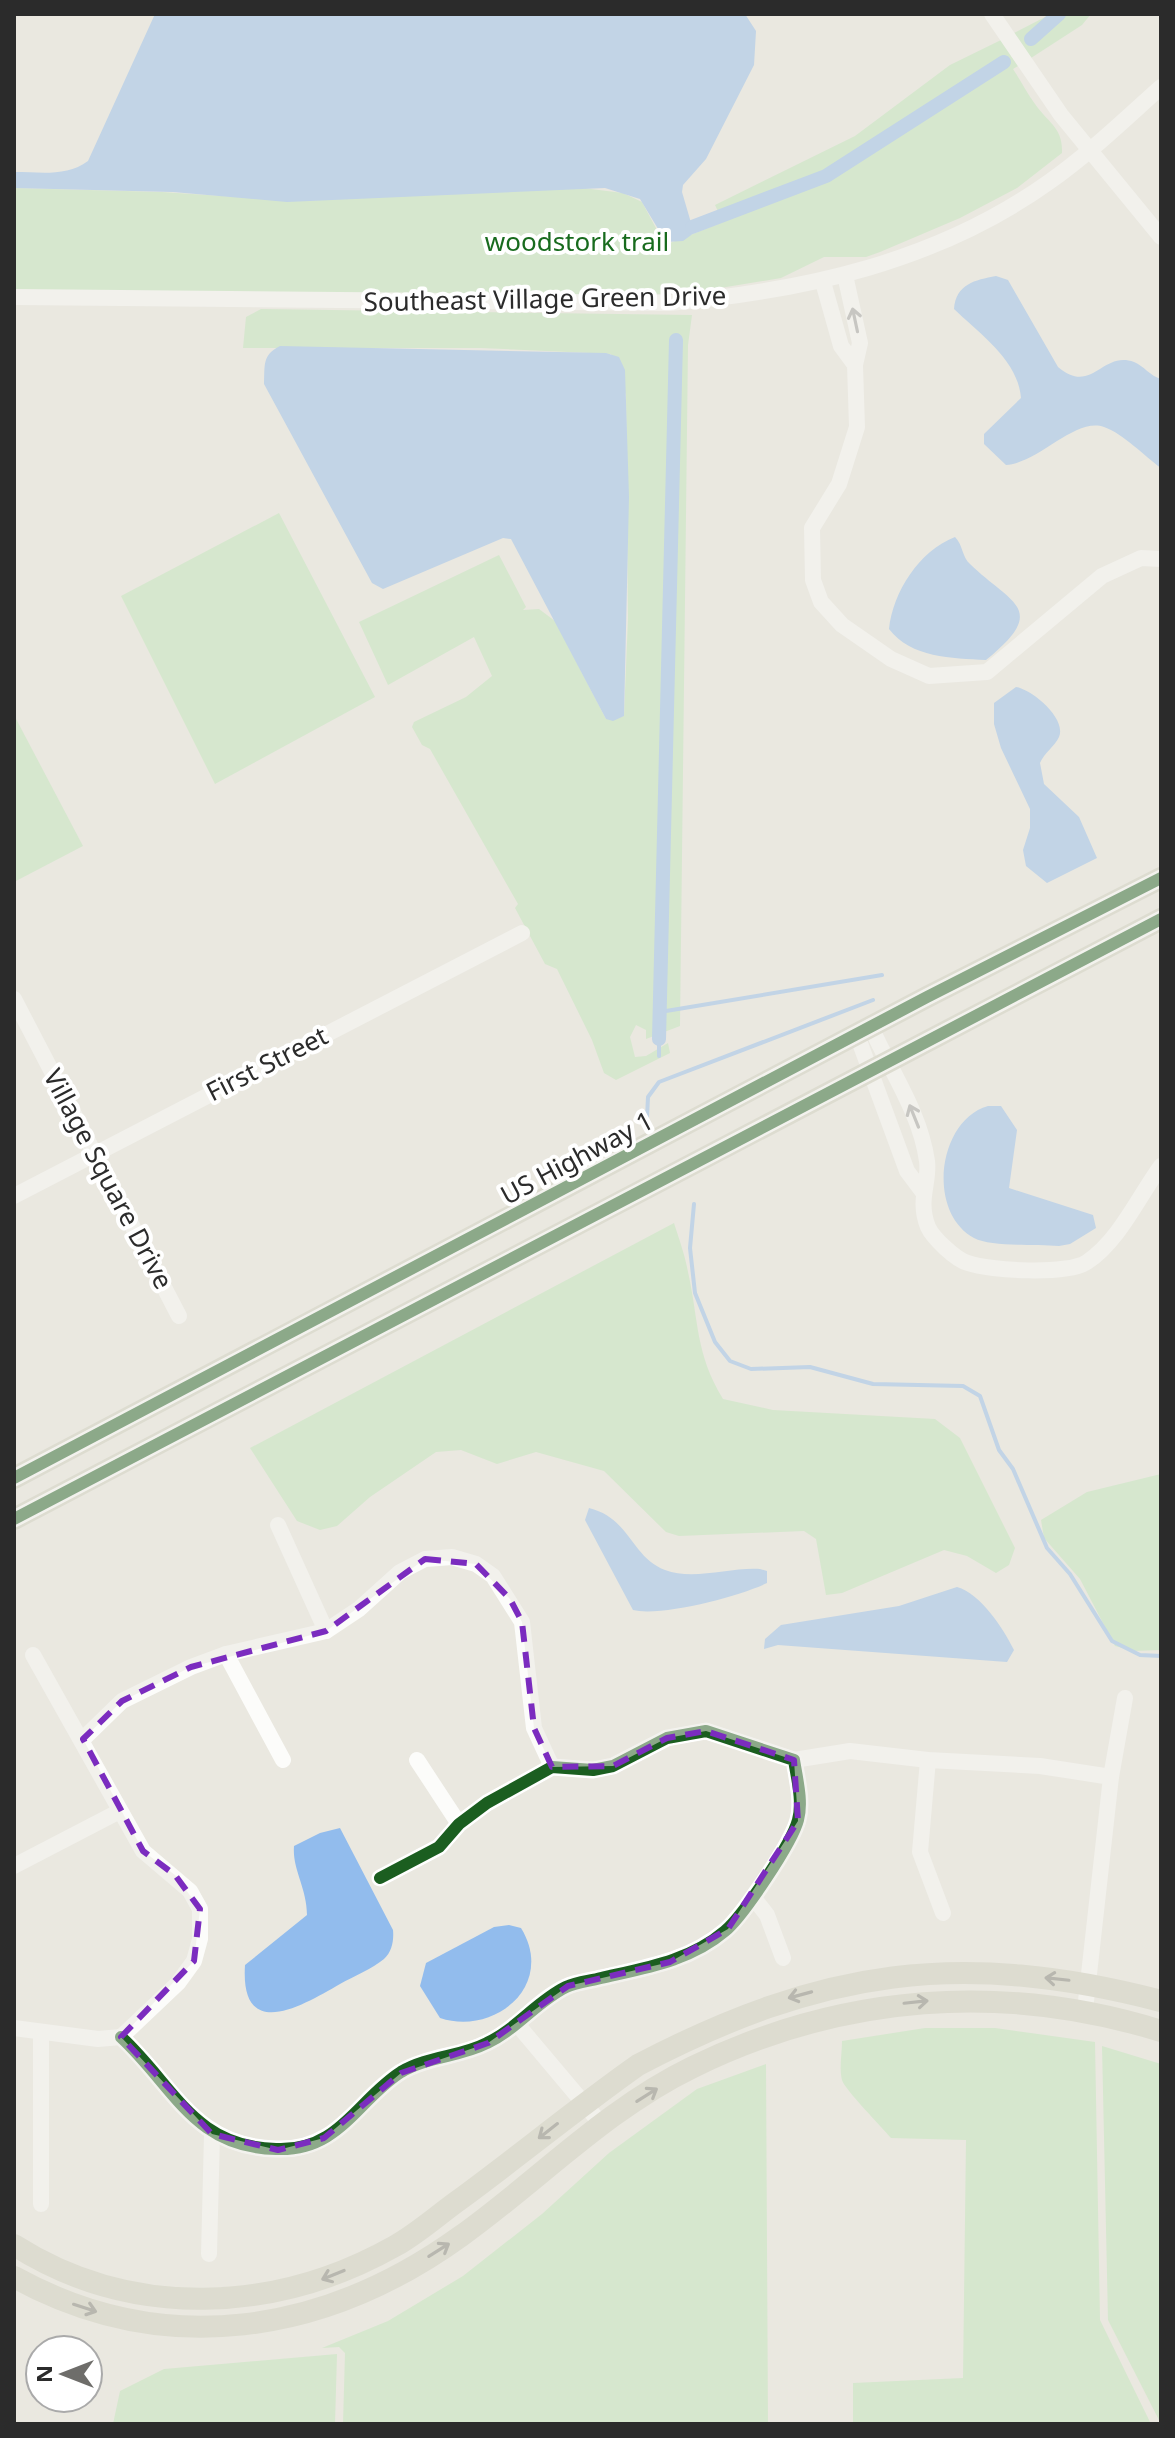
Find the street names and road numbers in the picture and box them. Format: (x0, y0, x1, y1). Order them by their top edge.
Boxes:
street label: Southeast Village Green Drive (363, 277, 727, 319)
street label: First Street (200, 1017, 334, 1109)
street label: Village Square Drive (36, 1062, 182, 1295)
street label: US Highway 1 (494, 1102, 659, 1212)

